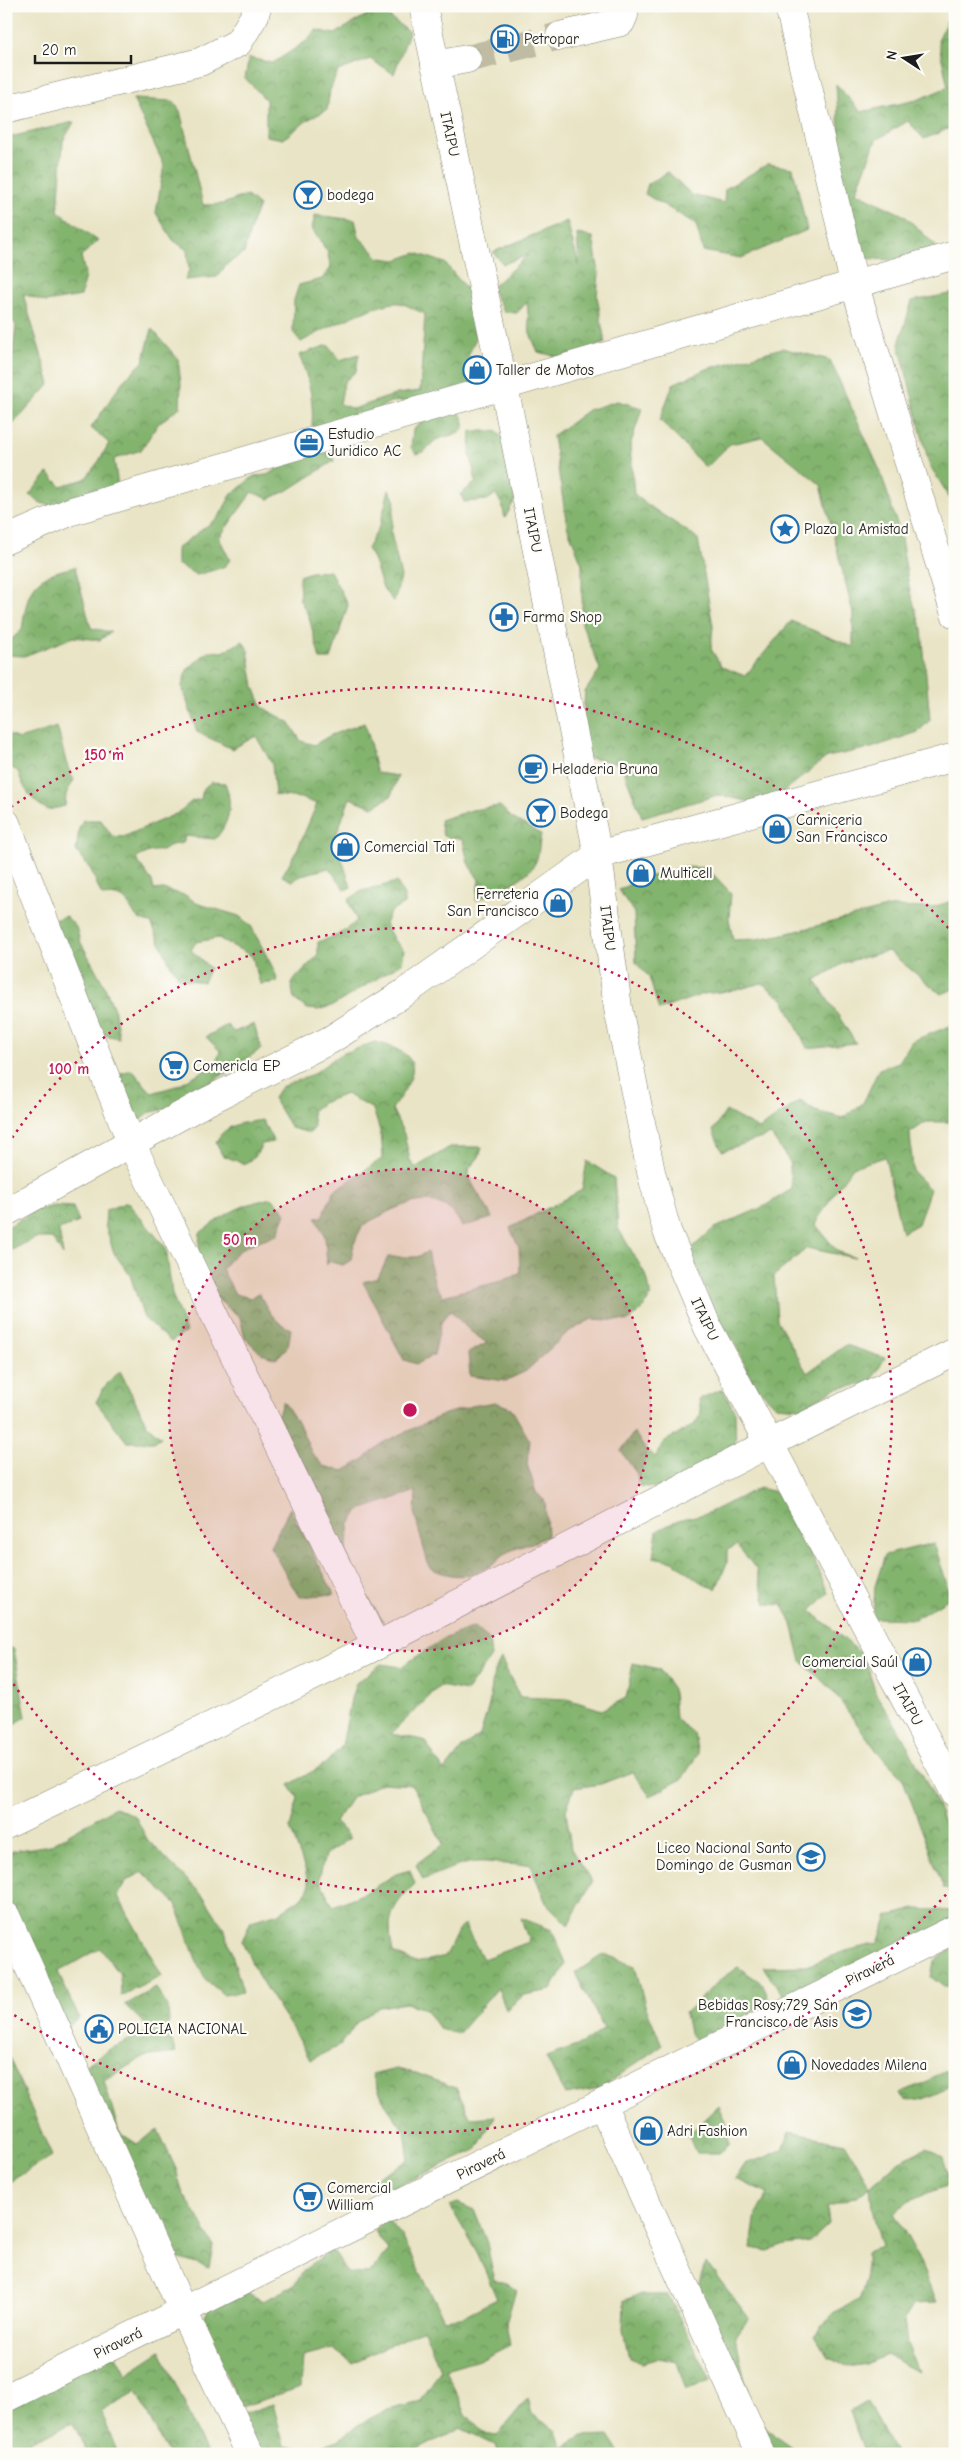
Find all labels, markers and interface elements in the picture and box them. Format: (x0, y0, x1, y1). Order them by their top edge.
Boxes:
fuel station icon: Petropar (490, 24, 520, 54)
place label: Petropar (524, 30, 579, 48)
scale bar (35, 32, 131, 64)
north arrow (878, 32, 928, 82)
text: 20 m (42, 41, 76, 59)
text: N (883, 49, 901, 62)
street label: ITAIPU (436, 110, 464, 158)
bar icon: bodega (293, 180, 323, 210)
place label: bodega (327, 186, 374, 204)
shop icon: Taller de Motos (462, 355, 492, 385)
place label: Taller de Motos (496, 361, 594, 379)
place label: Estudio Juridico AC (328, 425, 401, 460)
office icon: Estudio Juridico AC (294, 428, 324, 458)
street label: ITAIPU (520, 506, 546, 554)
place icon: Plaza la Amistad (770, 514, 800, 544)
place label: Plaza la Amistad (804, 520, 909, 538)
pharmacy icon: Farma Shop (489, 602, 519, 632)
place label: Farma Shop (523, 608, 602, 626)
text: 150 m (84, 746, 124, 764)
cafe icon: Heladeria Bruna (518, 754, 548, 784)
place label: Heladeria Bruna (552, 760, 658, 778)
bar icon: Bodega (526, 798, 556, 828)
place label: Bodega (560, 804, 608, 822)
place label: Carniceria San Francisco (796, 811, 888, 846)
shop icon: Carniceria San Francisco (762, 814, 792, 844)
shop icon: Comercial Tati (330, 832, 360, 862)
place label: Comercial Tati (364, 838, 455, 856)
shop icon: Multicell (626, 858, 656, 888)
place label: Multicell (660, 864, 713, 882)
place label: Ferreteria San Francisco (447, 885, 539, 920)
shop icon: Ferreteria San Francisco (543, 888, 573, 918)
street label: ITAIPU (596, 904, 620, 952)
supermarket icon: Comericla EP (159, 1051, 189, 1081)
place label: Comericla EP (193, 1057, 281, 1075)
text: 100 m (49, 1060, 89, 1078)
text: 50 m (223, 1231, 257, 1249)
street label: ITAIPU (687, 1294, 723, 1344)
centre of rings (401, 1401, 419, 1419)
shop icon: Comercial Saúl (902, 1647, 932, 1677)
place label: Comercial Saúl (802, 1653, 898, 1671)
street label: ITAIPU (889, 1680, 927, 1728)
place label: Liceo Nacional Santo Domingo de Gusman (656, 1839, 792, 1874)
school or university icon: Liceo Nacional Santo Domingo de Gusman (796, 1842, 826, 1872)
street label: Piraverá (843, 1951, 897, 1989)
place label: Bebidas Rosy;729 San Francisco de Asis (698, 1996, 838, 2031)
school or university icon: Bebidas Rosy;729 San Francisco de Asis (842, 1999, 872, 2029)
public building icon: POLICIA NACIONAL (84, 2014, 114, 2044)
place label: POLICIA NACIONAL (118, 2020, 247, 2038)
shop icon: Novedades Milena (777, 2050, 807, 2080)
place label: Novedades Milena (811, 2056, 927, 2074)
shop icon: Adri Fashion (633, 2116, 663, 2146)
place label: Adri Fashion (667, 2122, 748, 2140)
street label: Piraverá (454, 2145, 508, 2183)
place label: Comercial William (327, 2179, 391, 2214)
supermarket icon: Comercial William (293, 2182, 323, 2212)
street label: Piraverá (91, 2324, 145, 2362)

